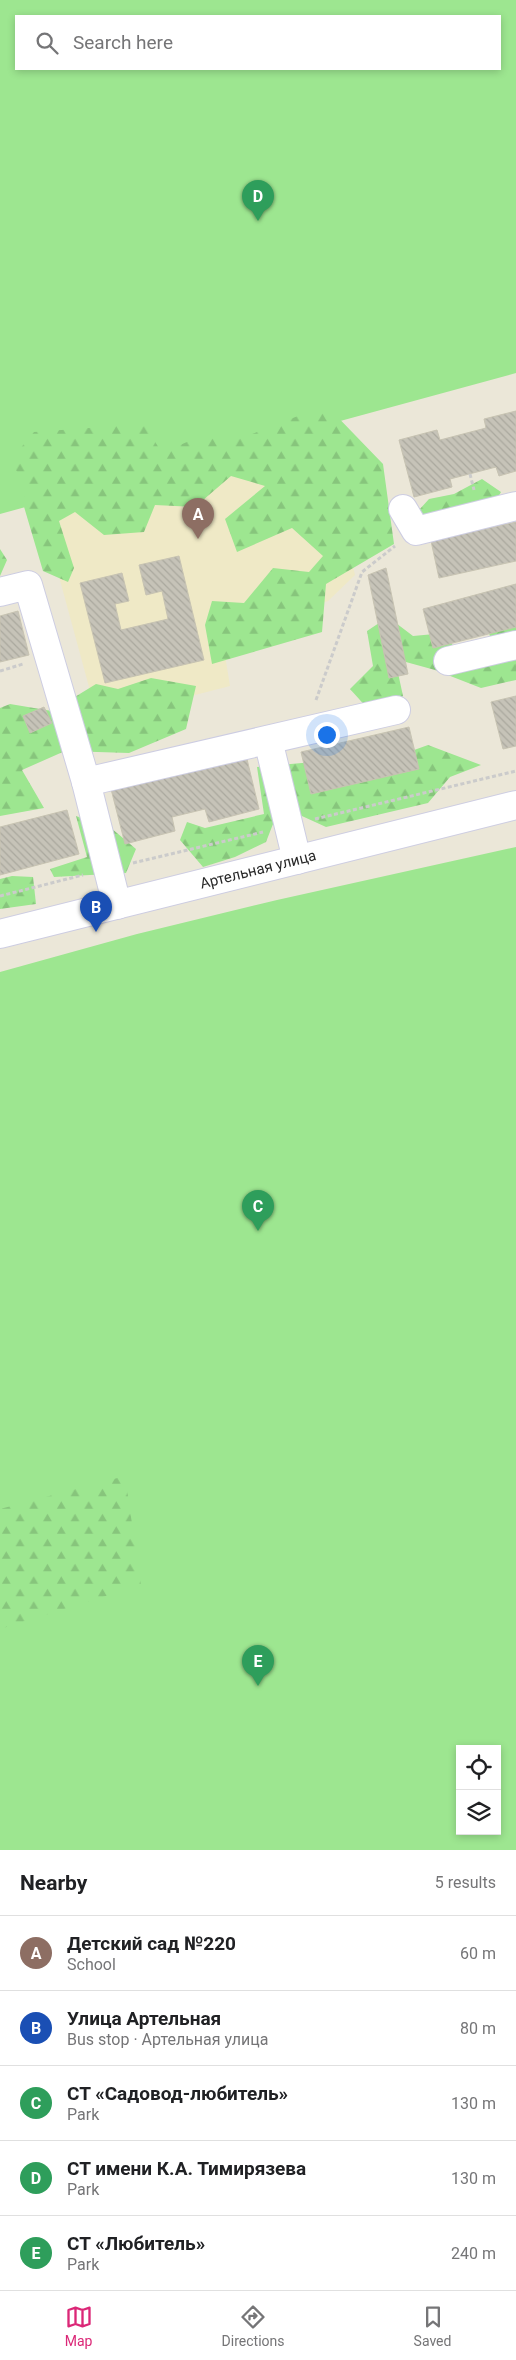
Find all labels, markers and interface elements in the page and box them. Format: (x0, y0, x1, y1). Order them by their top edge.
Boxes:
search box (15, 15, 501, 70)
icon: search (33, 29, 61, 57)
text: Search here (73, 31, 173, 54)
pin: D (242, 180, 274, 221)
pin: A (182, 498, 214, 539)
your location (314, 722, 340, 748)
street label: Артельная улица (198, 846, 318, 893)
pin: B (80, 891, 112, 932)
pin: C (242, 1190, 274, 1231)
pin: E (242, 1645, 274, 1686)
map controls (456, 1745, 501, 1835)
button: locate (456, 1745, 501, 1790)
button: layers (456, 1790, 501, 1835)
text: Nearby (20, 1871, 87, 1895)
text: 5 results (435, 1873, 496, 1892)
text: Детский сад №220 (67, 1932, 236, 1955)
text: A (31, 1944, 41, 1963)
text: 60 m (460, 1944, 496, 1963)
text: School (67, 1955, 116, 1974)
text: Улица Артельная (67, 2007, 221, 2030)
text: B (31, 2019, 41, 2038)
text: 80 m (460, 2019, 496, 2038)
text: Bus stop · Артельная улица (67, 2030, 268, 2049)
text: СТ «Садовод-любитель» (67, 2082, 288, 2105)
text: C (31, 2094, 41, 2113)
text: 130 m (451, 2094, 496, 2113)
text: Park (67, 2105, 99, 2124)
text: СТ имени К.А. Тимирязева (67, 2157, 306, 2180)
text: D (31, 2169, 41, 2188)
text: 130 m (451, 2169, 496, 2188)
text: Park (67, 2180, 99, 2199)
text: СТ «Любитель» (67, 2232, 205, 2255)
text: E (32, 2244, 41, 2263)
text: 240 m (451, 2244, 496, 2263)
text: Park (67, 2255, 99, 2274)
tab: Map (65, 2303, 93, 2349)
tab: Directions (222, 2303, 285, 2349)
tab: Saved (414, 2303, 451, 2349)

